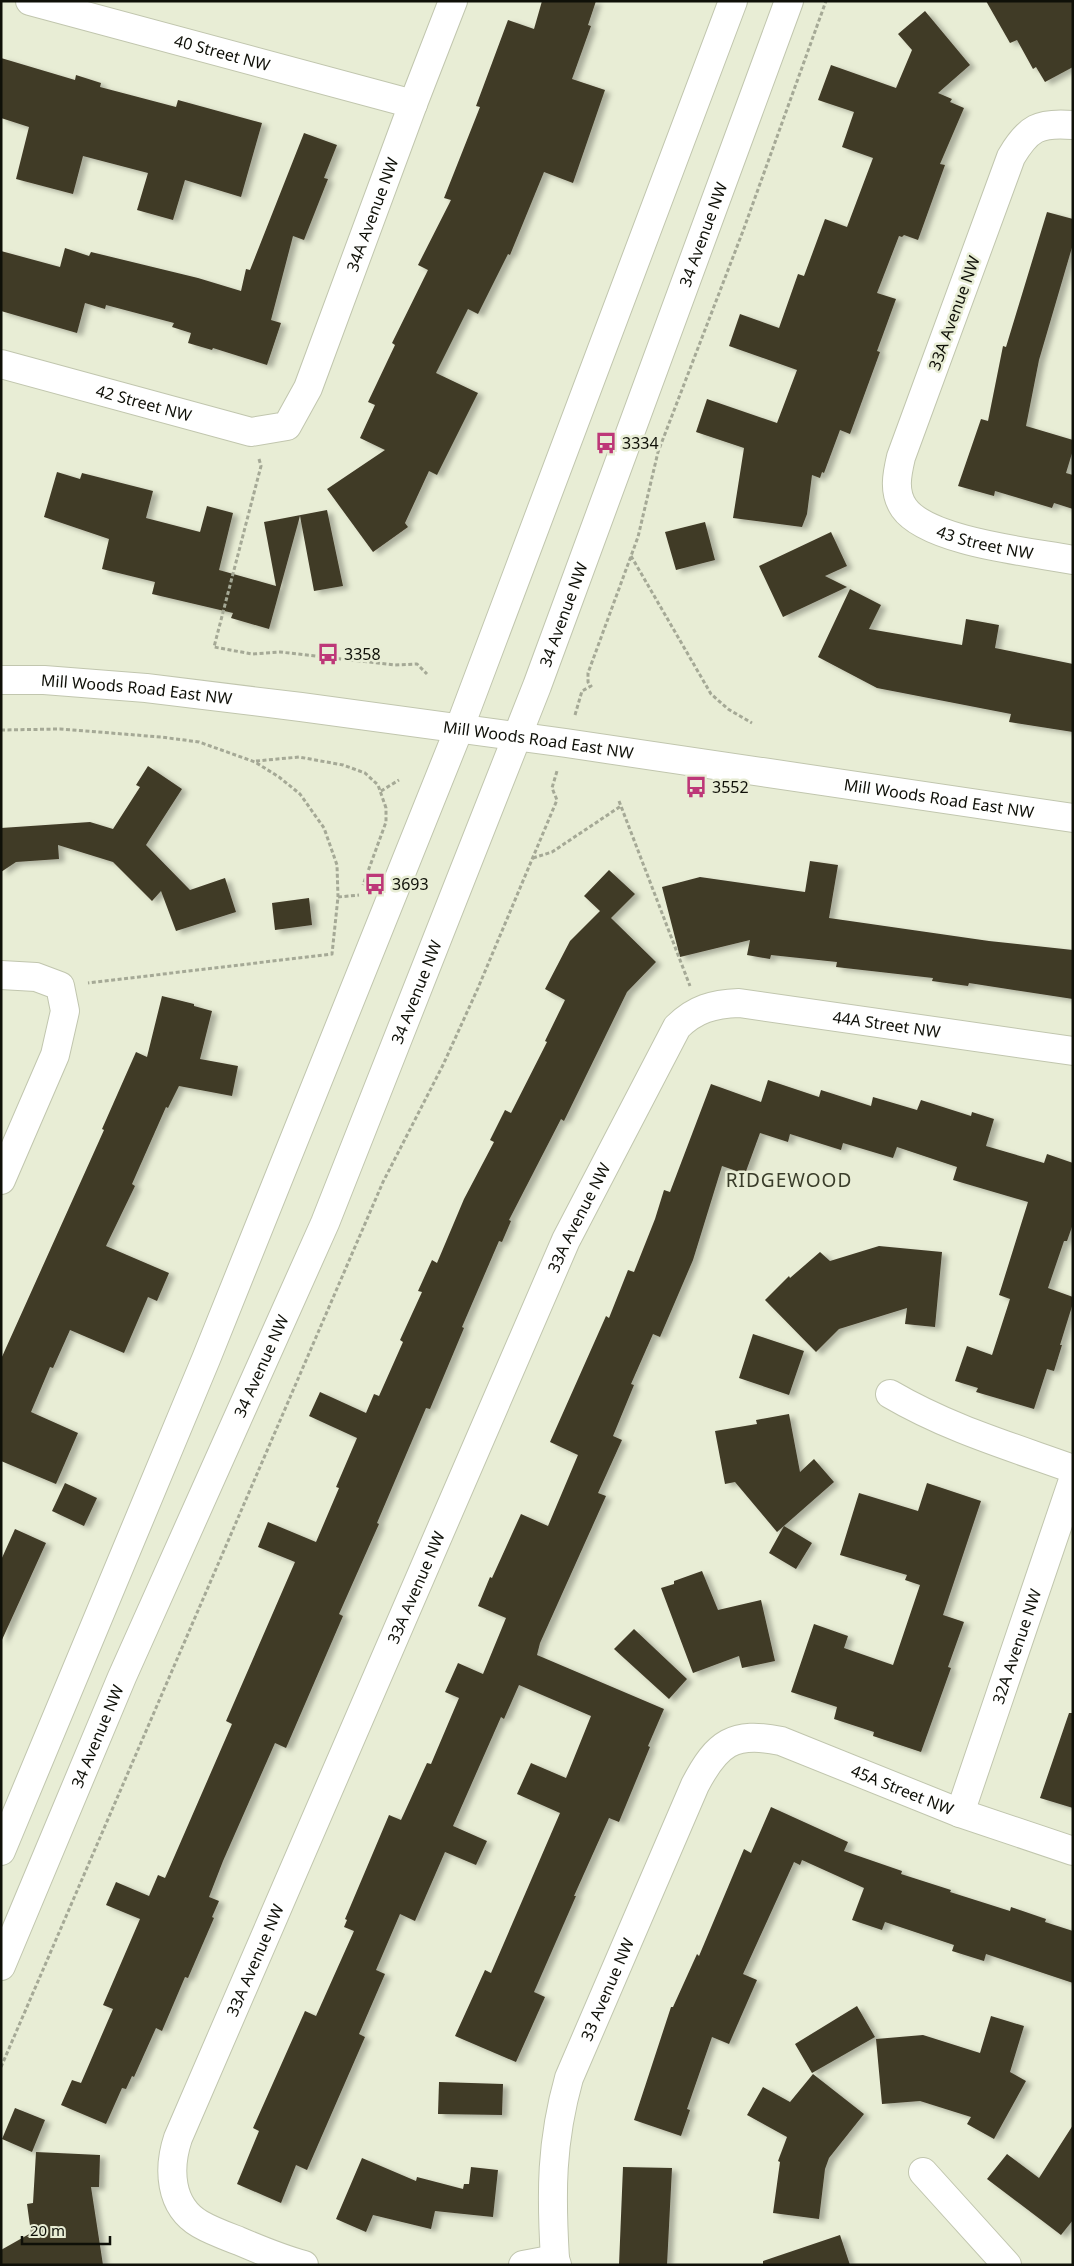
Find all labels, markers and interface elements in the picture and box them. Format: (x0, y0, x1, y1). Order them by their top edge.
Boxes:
street label: 40 Street NW (172, 29, 273, 76)
street label: 34A Avenue NW (341, 154, 403, 275)
street label: 34 Avenue NW (674, 179, 732, 290)
street label: 33A Avenue NW (923, 253, 985, 373)
street label: 42 Street NW (93, 379, 194, 426)
bus stop icon: 3334 (593, 430, 619, 456)
place label: 3334 (622, 432, 659, 454)
street label: 43 Street NW (933, 520, 1035, 564)
street label: 34 Avenue NW (534, 559, 593, 670)
bus stop icon: 3358 (315, 641, 341, 667)
place label: 3358 (344, 643, 381, 665)
street label: Mill Woods Road East NW (40, 669, 233, 709)
street label: Mill Woods Road East NW (442, 715, 635, 764)
street label: Mill Woods Road East NW (842, 773, 1036, 823)
bus stop icon: 3552 (683, 774, 709, 800)
place label: 3552 (712, 776, 749, 798)
bus stop icon: 3693 (362, 871, 388, 897)
place label: 3693 (392, 873, 429, 895)
street label: 34 Avenue NW (386, 937, 447, 1047)
street label: 44A Street NW (831, 1006, 942, 1043)
street label: 33A Avenue NW (542, 1159, 615, 1276)
district label: RIDGEWOOD (726, 1167, 852, 1193)
street label: 34 Avenue NW (229, 1311, 294, 1421)
street label: 33A Avenue NW (382, 1528, 450, 1647)
street label: 32A Avenue NW (987, 1586, 1046, 1707)
street label: 34 Avenue NW (66, 1681, 129, 1791)
street label: 45A Street NW (848, 1759, 957, 1820)
street label: 33A Avenue NW (221, 1900, 289, 2020)
street label: 33 Avenue NW (575, 1934, 639, 2044)
scale bar (22, 2214, 110, 2246)
text: 20 m (30, 2220, 65, 2240)

